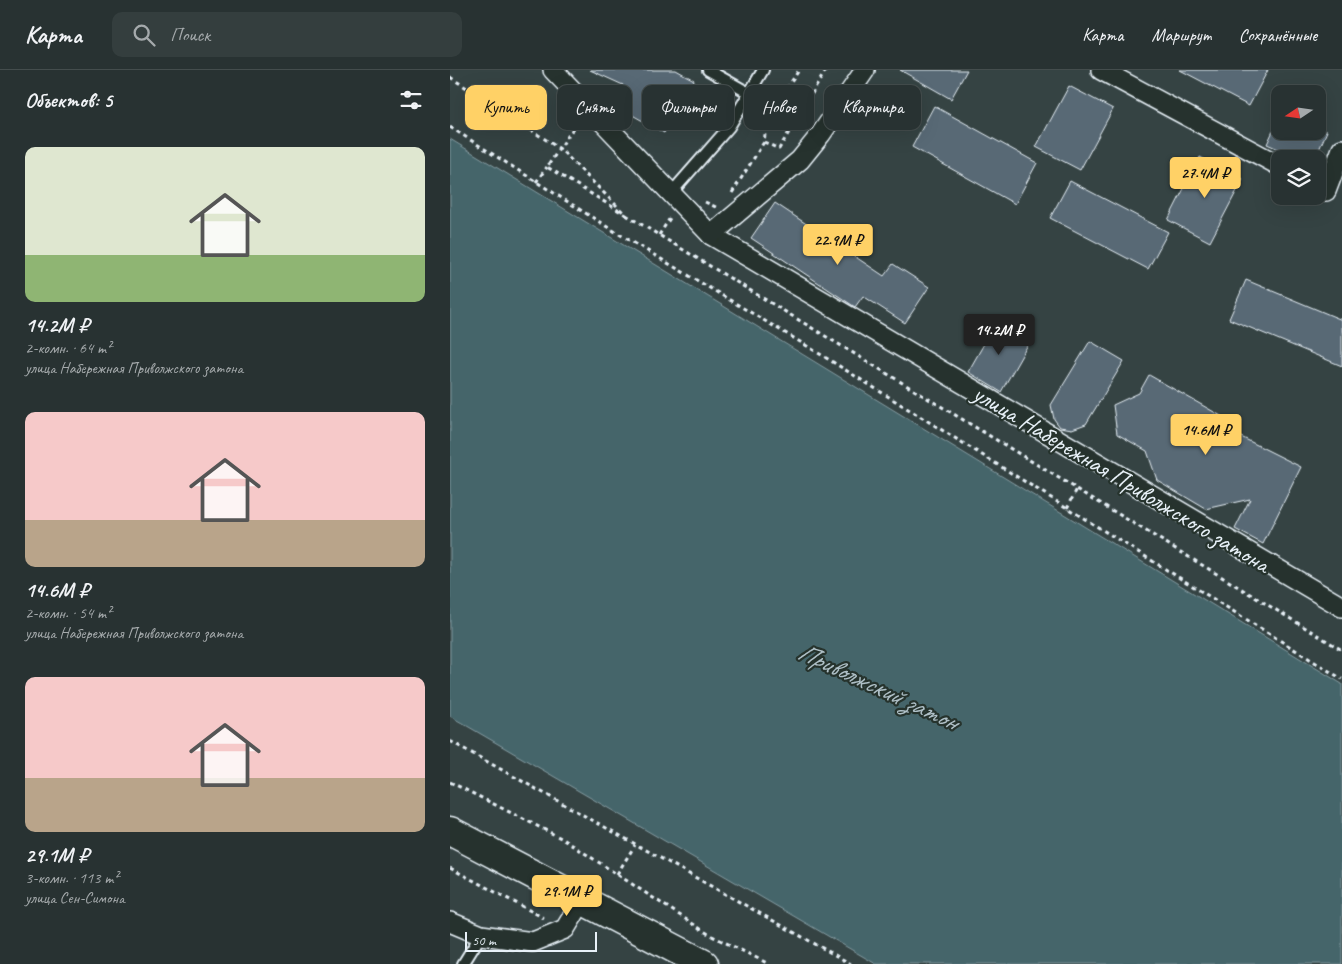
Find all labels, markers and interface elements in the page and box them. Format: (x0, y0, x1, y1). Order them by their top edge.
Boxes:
search box (112, 12, 462, 57)
text: Карта (25, 20, 82, 50)
icon: search (130, 21, 158, 49)
text: Поиск (170, 23, 210, 47)
text: Карта (1082, 24, 1123, 46)
text: Маршрут (1151, 24, 1211, 46)
text: Сохранённые (1239, 24, 1317, 46)
chip: Купить (465, 85, 547, 130)
chip: Снять (557, 85, 632, 130)
chip: Фильтры (642, 85, 734, 130)
chip: Новое (744, 85, 814, 130)
chip: Квартира (824, 85, 921, 130)
north arrow (1271, 85, 1326, 140)
map controls (1271, 85, 1326, 205)
icon: filters (397, 86, 425, 114)
text: Объектов: 5 (25, 87, 113, 113)
button: layers (1271, 150, 1326, 205)
pin: 27.4M ₽ (1159, 156, 1251, 199)
text: 27.4M ₽ (1181, 163, 1229, 183)
icon: home (180, 180, 270, 270)
pin: 22.9M ₽ (792, 224, 884, 266)
text: 22.9M ₽ (814, 230, 862, 250)
text: 14.2M ₽ (25, 312, 89, 338)
pin: 14.2M ₽ (953, 314, 1045, 356)
text: 14.2M ₽ (975, 320, 1023, 340)
text: 2-комн. · 64 m² (25, 338, 111, 358)
text: улица Набережная Приволжского затона (25, 358, 243, 378)
street label: улица Набережная Приволжского затона (965, 376, 1278, 582)
pin: 14.6M ₽ (1160, 414, 1252, 456)
text: 14.6M ₽ (1182, 420, 1230, 440)
icon: home (180, 445, 270, 535)
text: 14.6M ₽ (25, 577, 89, 603)
text: 2-комн. · 54 m² (25, 603, 111, 623)
text: улица Набережная Приволжского затона (25, 623, 243, 643)
water label: Приволжский затон (793, 635, 967, 740)
icon: home (180, 710, 270, 800)
text: 29.1M ₽ (25, 842, 89, 868)
text: 3-комн. · 113 m² (25, 868, 118, 888)
pin: 29.1M ₽ (521, 874, 613, 917)
text: 29.1M ₽ (543, 881, 591, 901)
text: улица Сен-Симона (25, 888, 125, 908)
scale bar (465, 929, 598, 952)
text: 50 m (472, 932, 496, 949)

